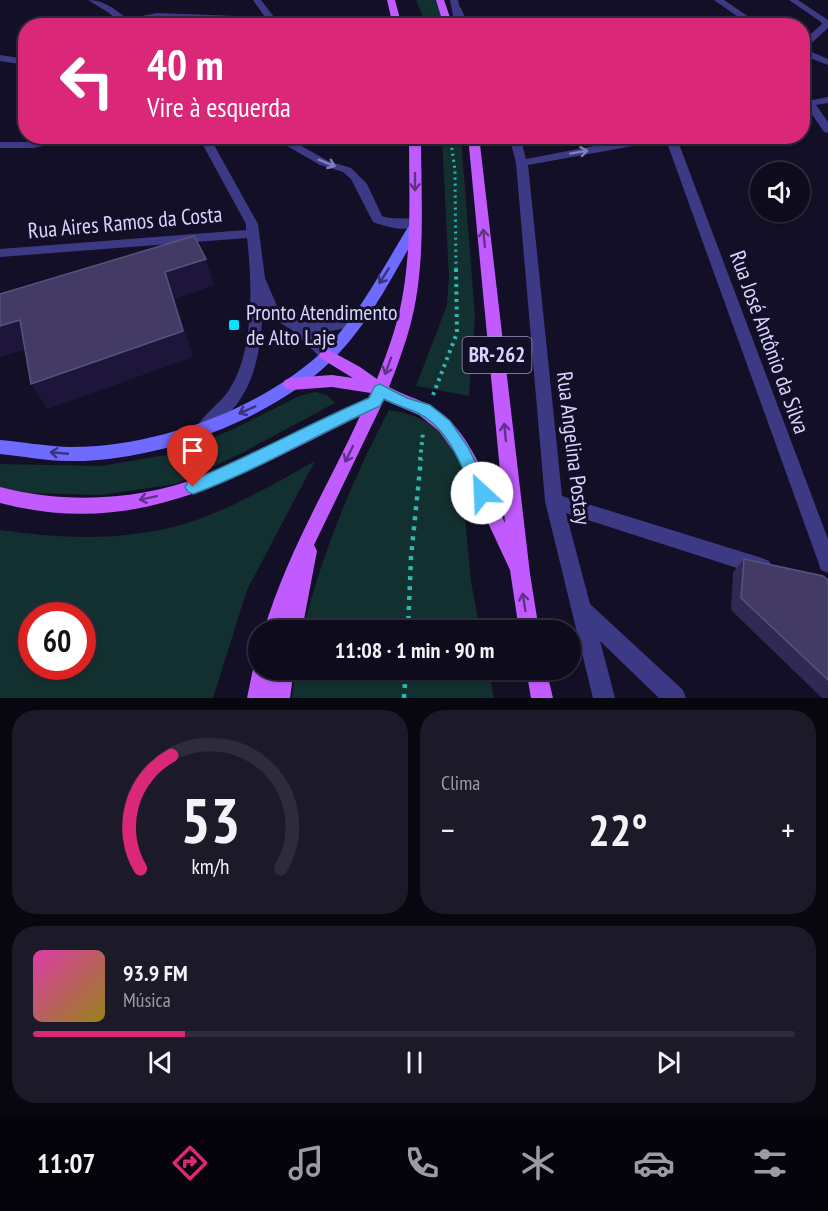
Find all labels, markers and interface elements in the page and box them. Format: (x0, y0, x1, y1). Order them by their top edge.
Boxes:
text: 40 m (147, 37, 224, 92)
icon: left (48, 42, 126, 120)
text: Vire à esquerda (147, 90, 291, 124)
one-way arrow (569, 146, 589, 157)
one-way arrow (317, 158, 335, 169)
map controls (750, 162, 810, 222)
button: sound (750, 162, 810, 222)
one-way arrow (409, 171, 421, 191)
street label: Rua Aires Ramos da Costa (27, 200, 223, 244)
one-way arrow (478, 229, 489, 249)
street label: Rua José Antônio da Silva (724, 247, 816, 437)
one-way arrow (377, 267, 389, 284)
place label: Pronto Atendimento de Alto Laje (246, 298, 397, 351)
marker: Pronto Atendimento de Alto Laje (227, 318, 241, 332)
road number: BR-262 (462, 337, 532, 373)
one-way arrow (382, 356, 393, 375)
street label: Rua Angelina Postay (551, 370, 597, 527)
one-way arrow (239, 404, 257, 416)
one-way arrow (499, 423, 510, 443)
pin (167, 425, 218, 487)
icon: arrive (176, 434, 209, 467)
one-way arrow (343, 445, 355, 462)
one-way arrow (50, 447, 70, 458)
position arrow (450, 461, 514, 525)
one-way arrow (139, 492, 158, 504)
one-way arrow (519, 593, 530, 612)
speed limit sign: 60 (18, 602, 96, 680)
text: 11:08 · 1 min · 90 m (335, 636, 494, 664)
text: Clima (441, 770, 480, 796)
text: 53 (180, 779, 240, 860)
text: 22° (588, 800, 648, 858)
text: − (441, 808, 455, 851)
text: + (781, 808, 795, 851)
text: km/h (191, 852, 229, 880)
text: 93.9 FM (123, 959, 188, 987)
text: Música (123, 987, 171, 1013)
icon: previous (144, 1046, 177, 1079)
icon: pause (398, 1046, 431, 1079)
icon: next (652, 1046, 685, 1079)
icon: directions (169, 1142, 211, 1184)
icon: music (285, 1142, 327, 1184)
icon: phone (401, 1142, 443, 1184)
icon: climate (517, 1142, 559, 1184)
icon: car (633, 1142, 675, 1184)
icon: filters (749, 1142, 791, 1184)
text: 11:07 (37, 1146, 95, 1180)

